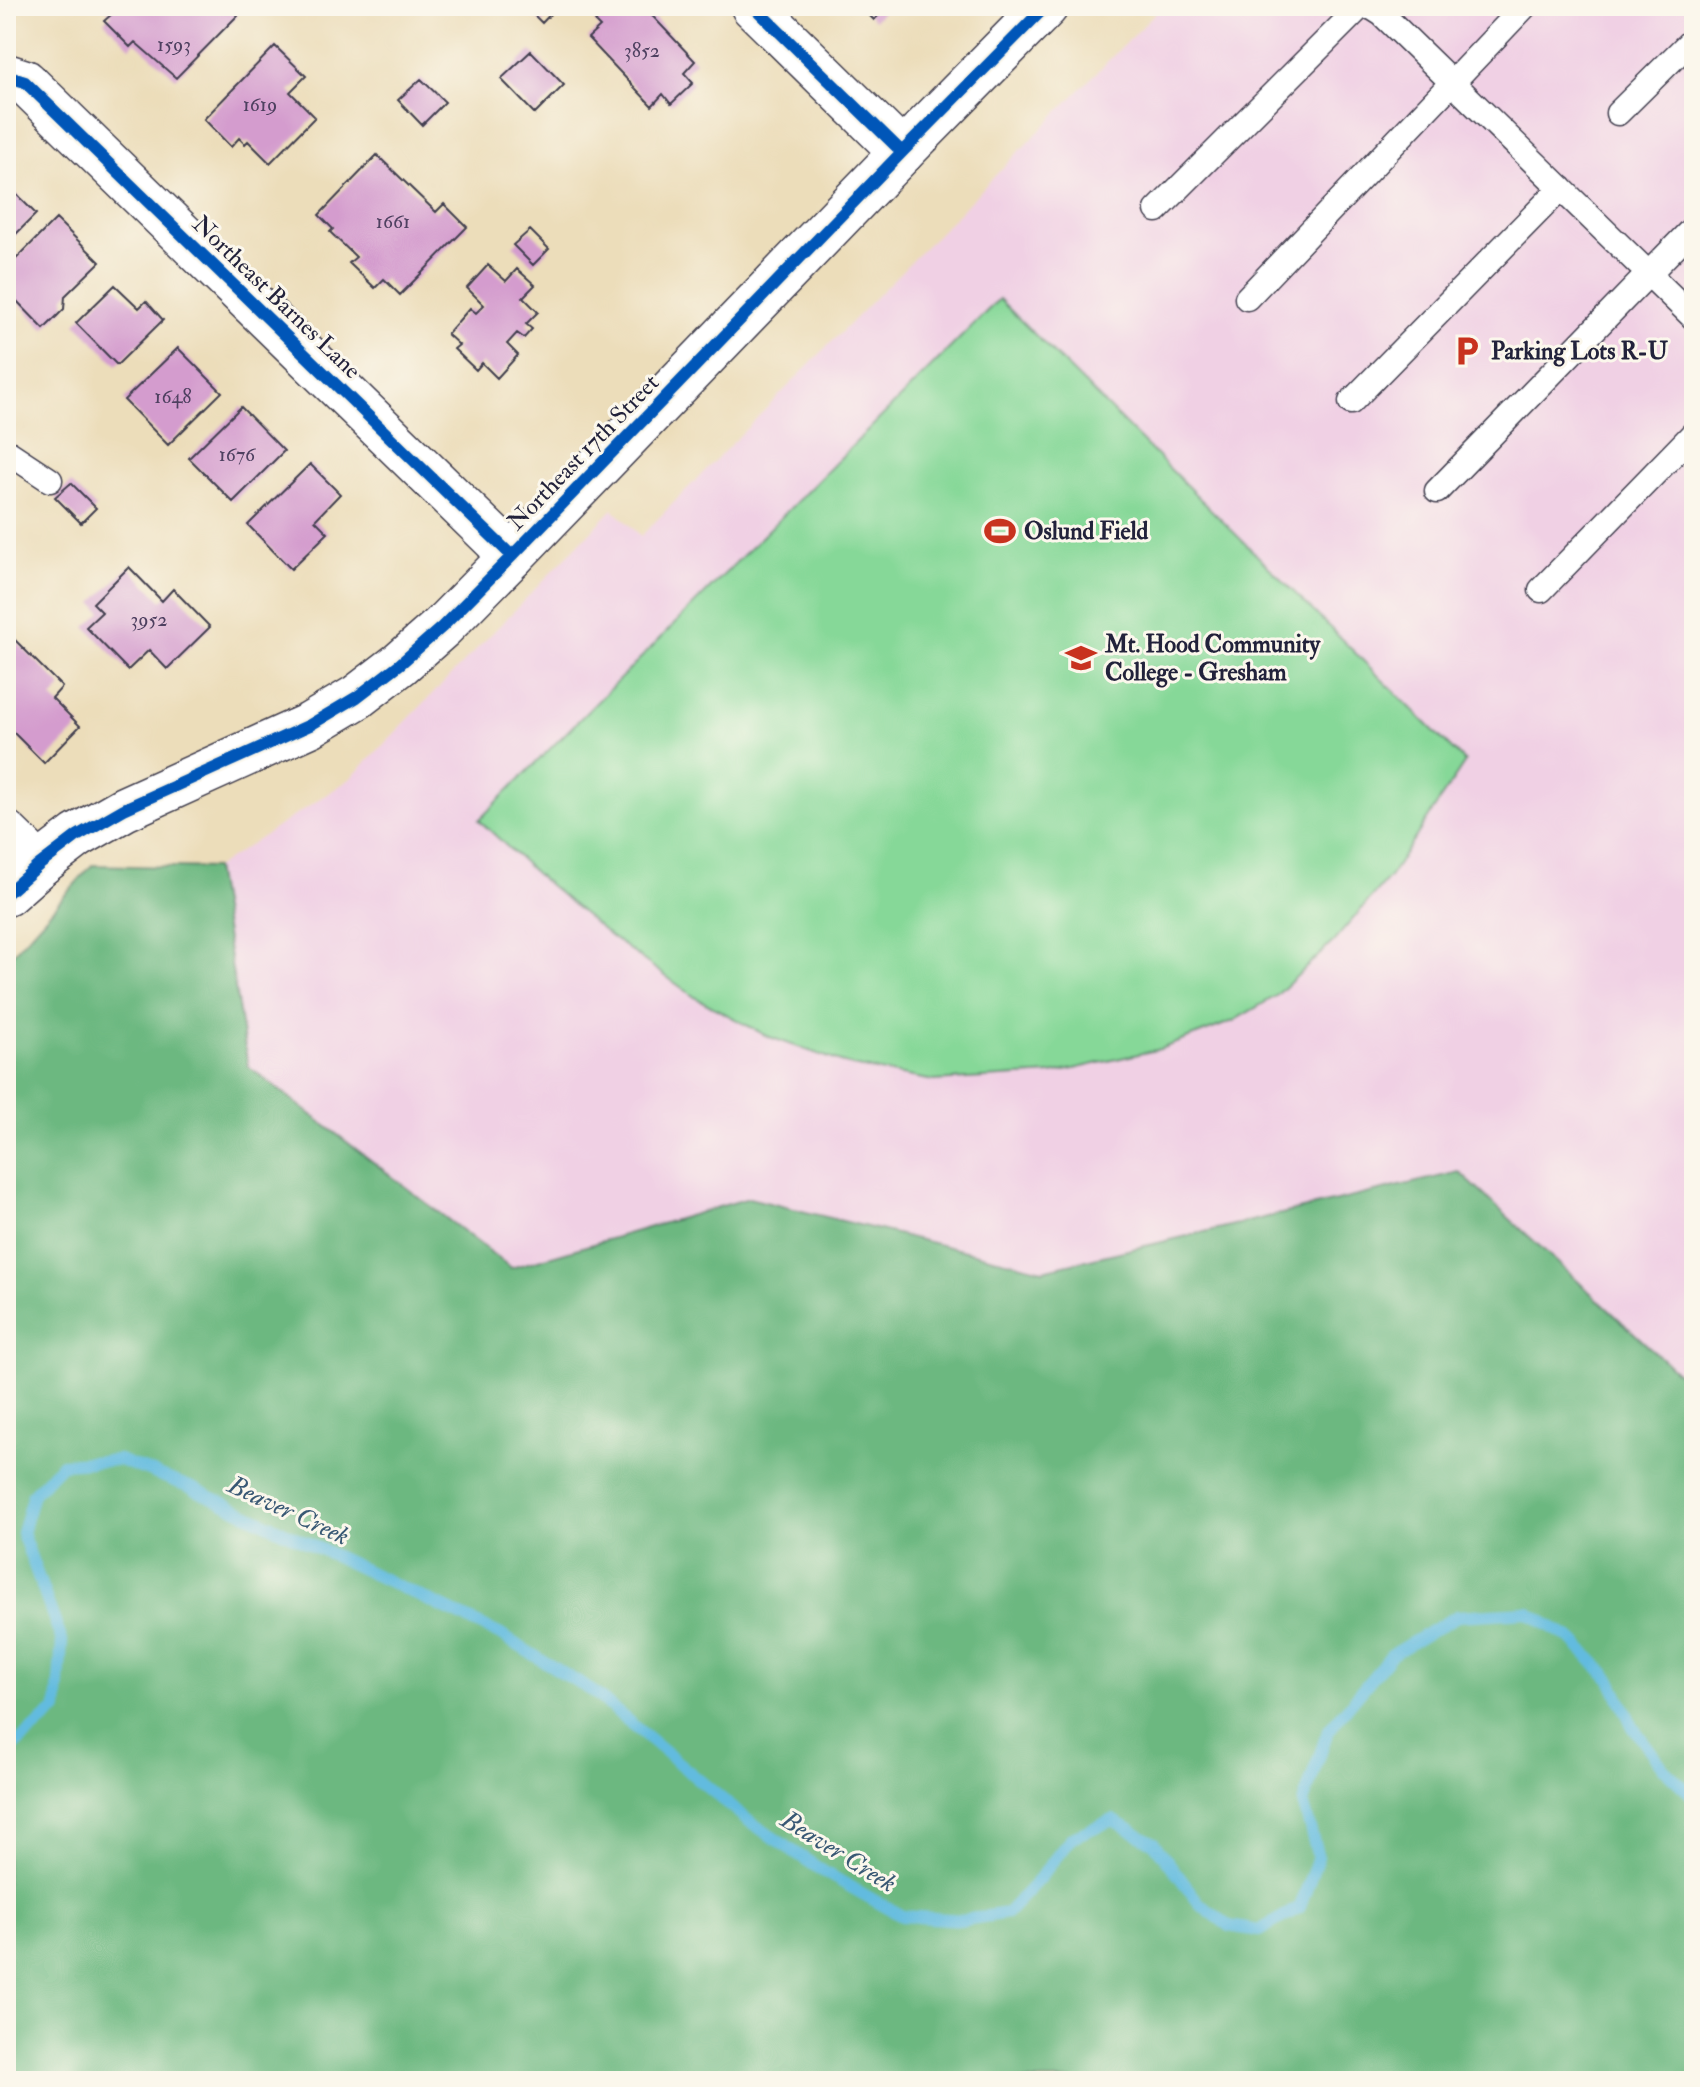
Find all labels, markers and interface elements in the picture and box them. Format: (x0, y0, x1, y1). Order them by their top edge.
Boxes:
house number: 1593 (157, 32, 191, 57)
house number: 3852 (624, 38, 660, 63)
house number: 1619 (243, 92, 277, 117)
street label: Northeast Barnes Lane (186, 209, 367, 386)
house number: 1661 (376, 209, 410, 234)
parking icon: Parking Lots R-U (1450, 334, 1484, 368)
place label: Parking Lots R-U (1491, 336, 1669, 367)
street label: Northeast 17th Street (501, 367, 666, 537)
house number: 1648 (154, 384, 192, 409)
house number: 1676 (219, 442, 256, 467)
sports icon: Oslund Field (983, 514, 1017, 548)
place label: Oslund Field (1024, 516, 1149, 547)
house number: 3952 (131, 607, 167, 632)
place label: Mt. Hood Community College - Gresham (1104, 629, 1322, 688)
school or university icon: Mt. Hood Community College - Gresham (1064, 641, 1098, 675)
water label: Beaver Creek (221, 1468, 354, 1553)
water label: Beaver Creek (773, 1803, 902, 1900)

